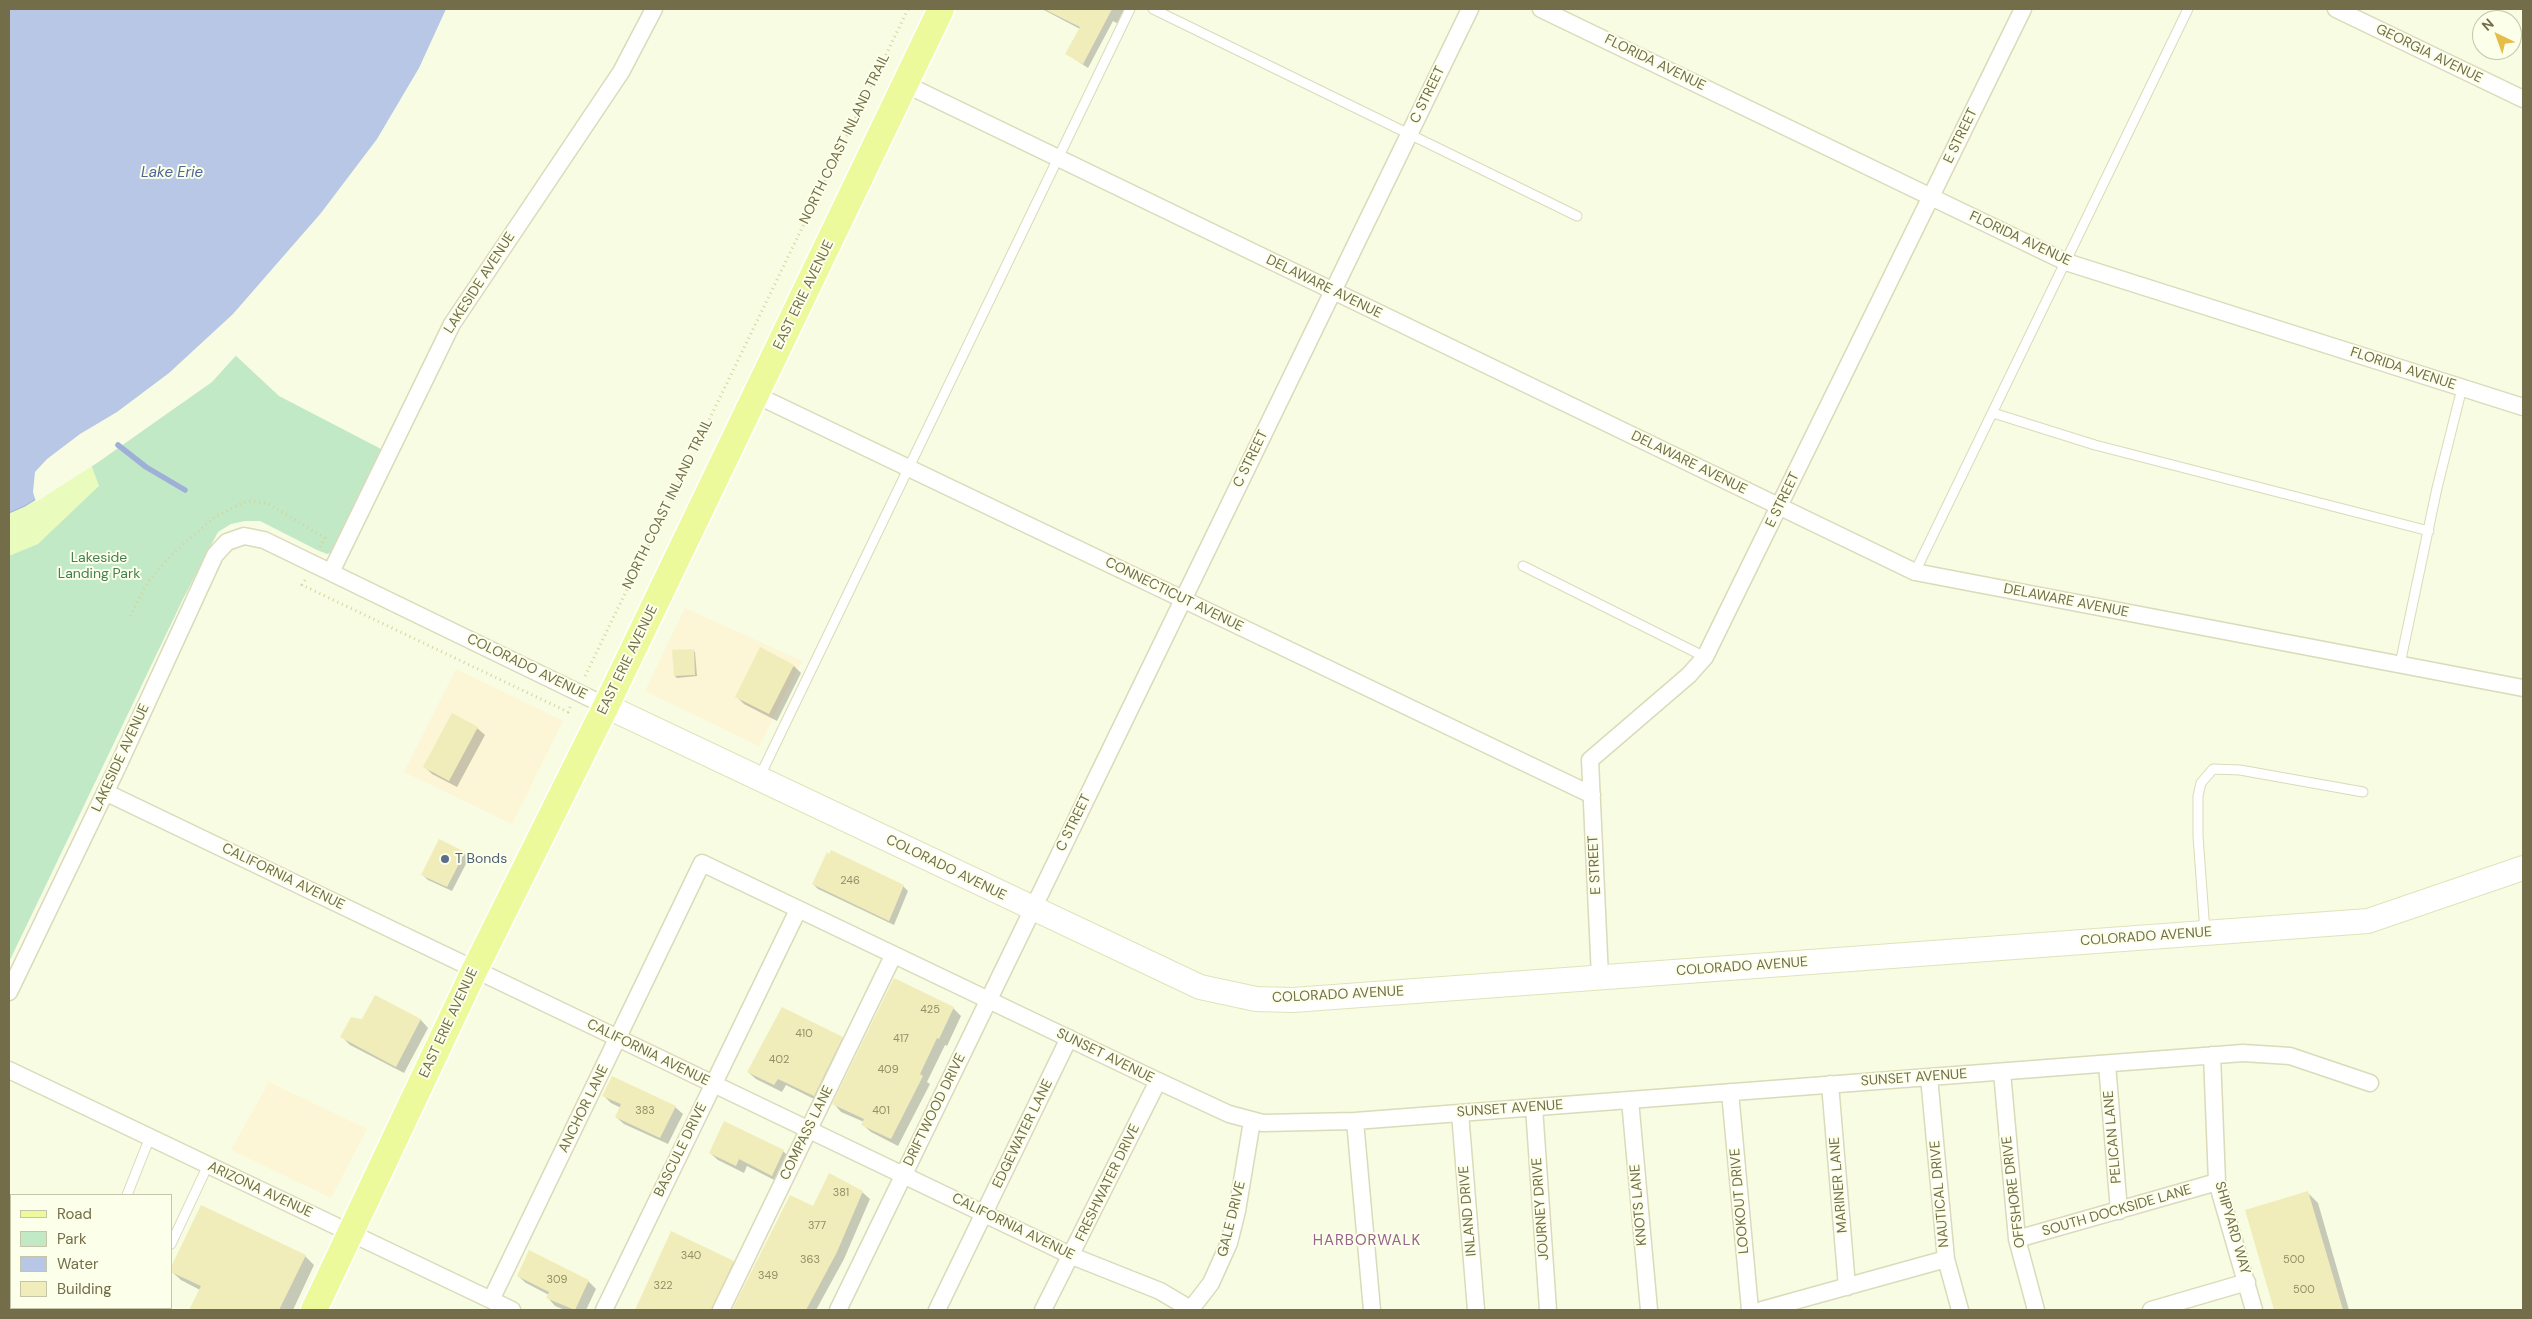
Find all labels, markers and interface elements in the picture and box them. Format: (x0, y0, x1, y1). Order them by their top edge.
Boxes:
north arrow (2472, 10, 2522, 60)
text: N (2478, 14, 2497, 35)
street label: GEORGIA AVENUE (2373, 21, 2485, 87)
street label: FLORIDA AVENUE (1602, 31, 1708, 95)
street label: NORTH COAST INLAND TRAIL (796, 51, 894, 227)
street label: C STREET (1407, 64, 1449, 126)
street label: E STREET (1940, 106, 1982, 166)
water label: Lake Erie (141, 164, 203, 182)
street label: FLORIDA AVENUE (1966, 208, 2074, 270)
street label: LAKESIDE AVENUE (441, 229, 519, 337)
street label: EAST ERIE AVENUE (770, 237, 838, 353)
street label: DELAWARE AVENUE (1263, 252, 1385, 322)
street label: FLORIDA AVENUE (2348, 344, 2458, 394)
street label: NORTH COAST INLAND TRAIL (619, 416, 717, 592)
street label: C STREET (1230, 428, 1272, 490)
street label: DELAWARE AVENUE (1628, 428, 1750, 498)
street label: E STREET (1762, 470, 1804, 530)
park label: Lakeside Landing Park (58, 550, 140, 582)
street label: CONNECTICUT AVENUE (1102, 554, 1246, 636)
street label: DELAWARE AVENUE (2002, 581, 2130, 621)
street label: EAST ERIE AVENUE (594, 602, 662, 718)
street label: COLORADO AVENUE (464, 631, 590, 703)
street label: LAKESIDE AVENUE (89, 701, 153, 815)
street label: C STREET (1053, 792, 1095, 854)
street label: COLORADO AVENUE (883, 832, 1009, 904)
street label: E STREET (1585, 835, 1605, 895)
street label: CALIFORNIA AVENUE (219, 840, 347, 914)
place label: T Bonds (455, 851, 507, 867)
marker: T Bonds (439, 853, 451, 865)
house number: 246 (840, 874, 860, 888)
street label: COLORADO AVENUE (2080, 924, 2212, 950)
street label: COLORADO AVENUE (1676, 954, 1808, 980)
street label: EAST ERIE AVENUE (416, 965, 482, 1081)
street label: COLORADO AVENUE (1272, 983, 1404, 1007)
house number: 425 (920, 1003, 940, 1017)
street label: CALIFORNIA AVENUE (584, 1016, 712, 1090)
street label: SUNSET AVENUE (1053, 1025, 1157, 1087)
house number: 410 (795, 1027, 813, 1041)
house number: 417 (893, 1032, 909, 1046)
street label: DRIFTWOOD DRIVE (900, 1051, 970, 1169)
house number: 402 (769, 1053, 789, 1067)
street label: ANCHOR LANE (555, 1062, 613, 1156)
house number: 409 (877, 1063, 899, 1077)
street label: SUNSET AVENUE (1860, 1066, 1968, 1090)
street label: EDGEWATER LANE (989, 1077, 1057, 1191)
street label: COMPASS LANE (777, 1083, 837, 1183)
street label: PELICAN LANE (2101, 1090, 2125, 1184)
street label: SUNSET AVENUE (1456, 1097, 1564, 1121)
street label: BASCULE DRIVE (651, 1100, 711, 1200)
house number: 383 (635, 1104, 655, 1118)
house number: 401 (872, 1104, 890, 1118)
street label: FRESHWATER DRIVE (1072, 1122, 1144, 1244)
street label: OFFSHORE DRIVE (1999, 1135, 2029, 1249)
street label: MARINER LANE (1826, 1136, 1852, 1234)
street label: NAUTICAL DRIVE (1927, 1140, 1953, 1248)
street label: LOOKOUT DRIVE (1727, 1148, 1753, 1254)
street label: JOURNEY DRIVE (1529, 1157, 1553, 1261)
street label: ARIZONA AVENUE (205, 1158, 315, 1222)
street label: KNOTS LANE (1627, 1163, 1651, 1247)
street label: INLAND DRIVE (1456, 1165, 1480, 1257)
street label: GALE DRIVE (1214, 1179, 1250, 1259)
street label: SHIPYARD WAY (2211, 1180, 2253, 1276)
street label: SOUTH DOCKSIDE LANE (2040, 1182, 2194, 1240)
house number: 381 (833, 1186, 849, 1200)
street label: CALIFORNIA AVENUE (949, 1190, 1077, 1264)
legend (10, 1194, 172, 1309)
text: Road (57, 1204, 92, 1224)
house number: 377 (808, 1219, 826, 1233)
text: Park (57, 1229, 87, 1249)
district label: HARBORWALK (1312, 1232, 1422, 1250)
house number: 340 (681, 1249, 701, 1263)
house number: 363 (800, 1253, 820, 1267)
house number: 500 (2283, 1253, 2305, 1267)
text: Water (57, 1254, 98, 1274)
house number: 349 (758, 1269, 778, 1283)
house number: 309 (547, 1273, 567, 1287)
text: Building (57, 1279, 112, 1299)
house number: 322 (653, 1279, 673, 1293)
house number: 500 (2293, 1283, 2315, 1297)

